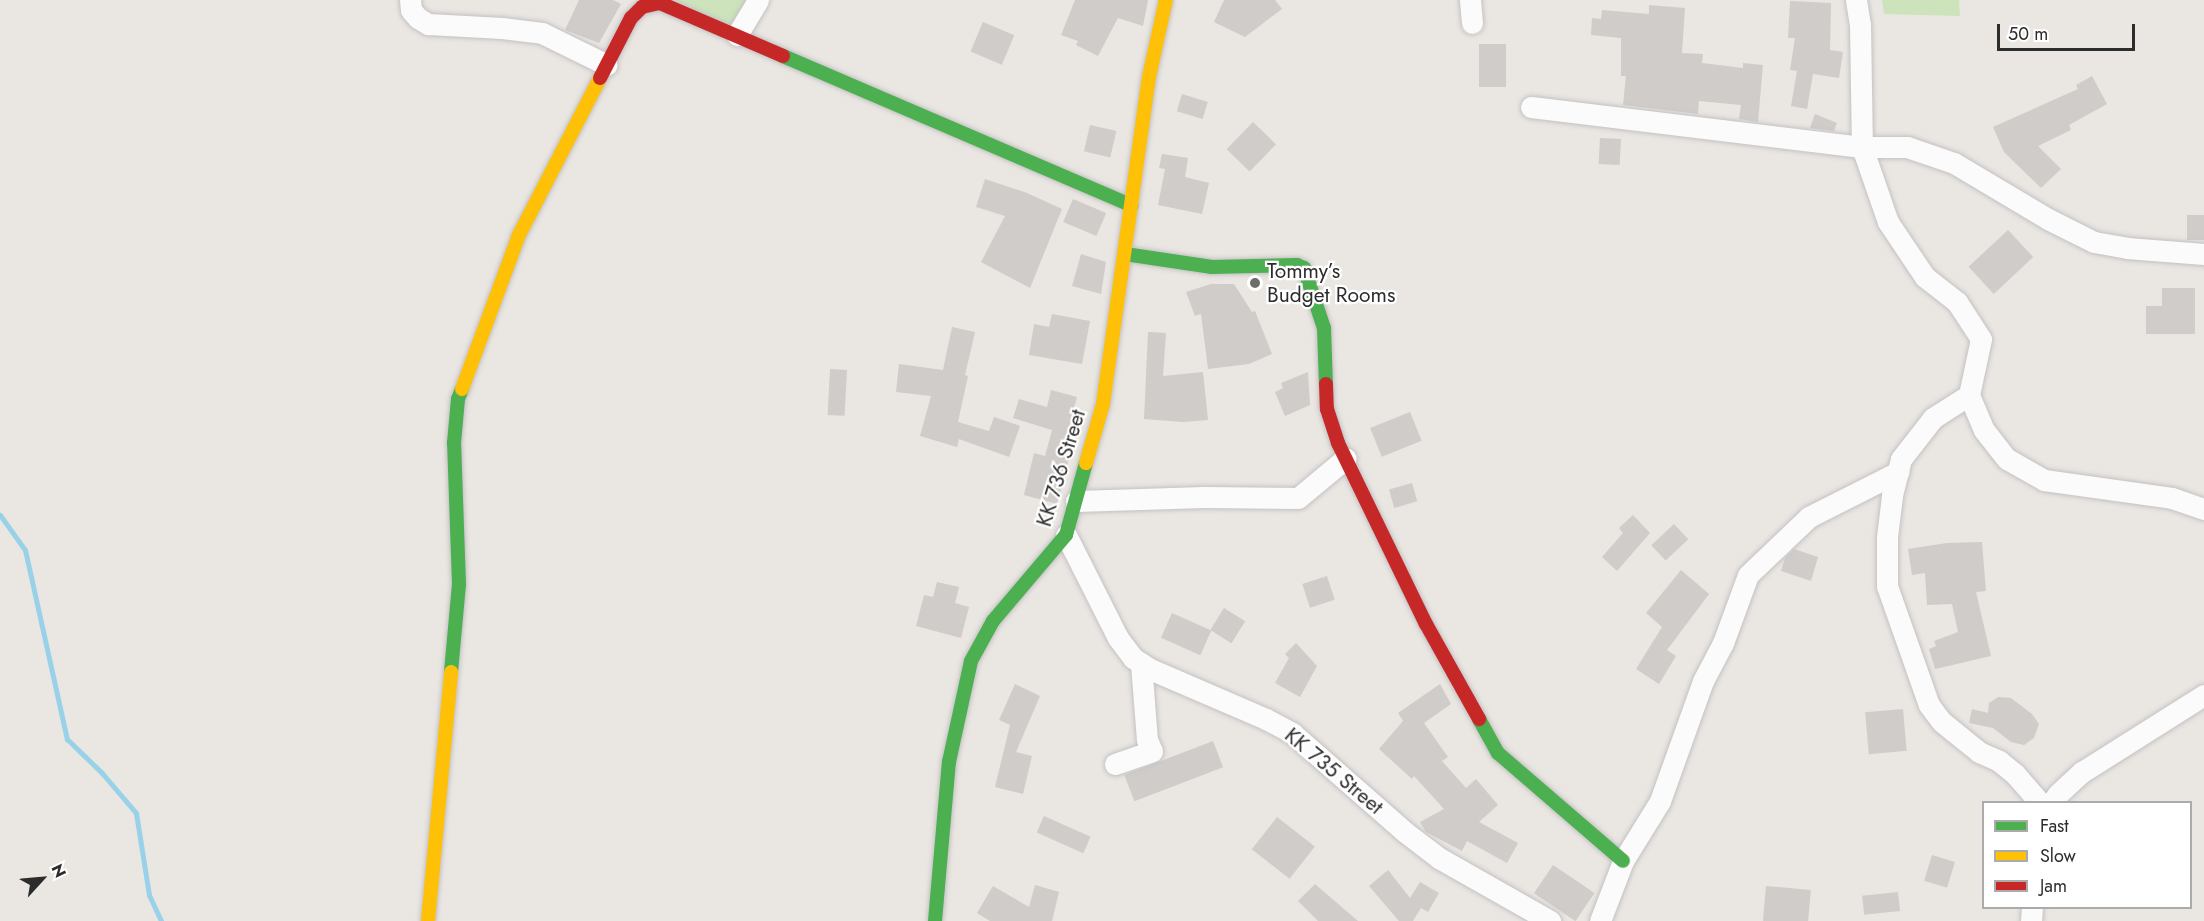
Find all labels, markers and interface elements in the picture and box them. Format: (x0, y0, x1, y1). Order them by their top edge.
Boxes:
scale bar (2000, 12, 2138, 50)
text: 50 m (2008, 21, 2048, 47)
place label: Tommy’s Budget Rooms (1267, 258, 1395, 308)
marker: Tommy’s Budget Rooms (1248, 276, 1262, 290)
street label: KK 736 Street (1031, 406, 1091, 530)
street label: KK 735 Street (1280, 723, 1388, 819)
legend (1982, 801, 2192, 909)
text: Fast (2040, 813, 2069, 839)
text: Slow (2040, 843, 2076, 869)
north arrow (12, 849, 72, 909)
text: N (46, 860, 72, 882)
text: Jam (2040, 873, 2067, 899)

